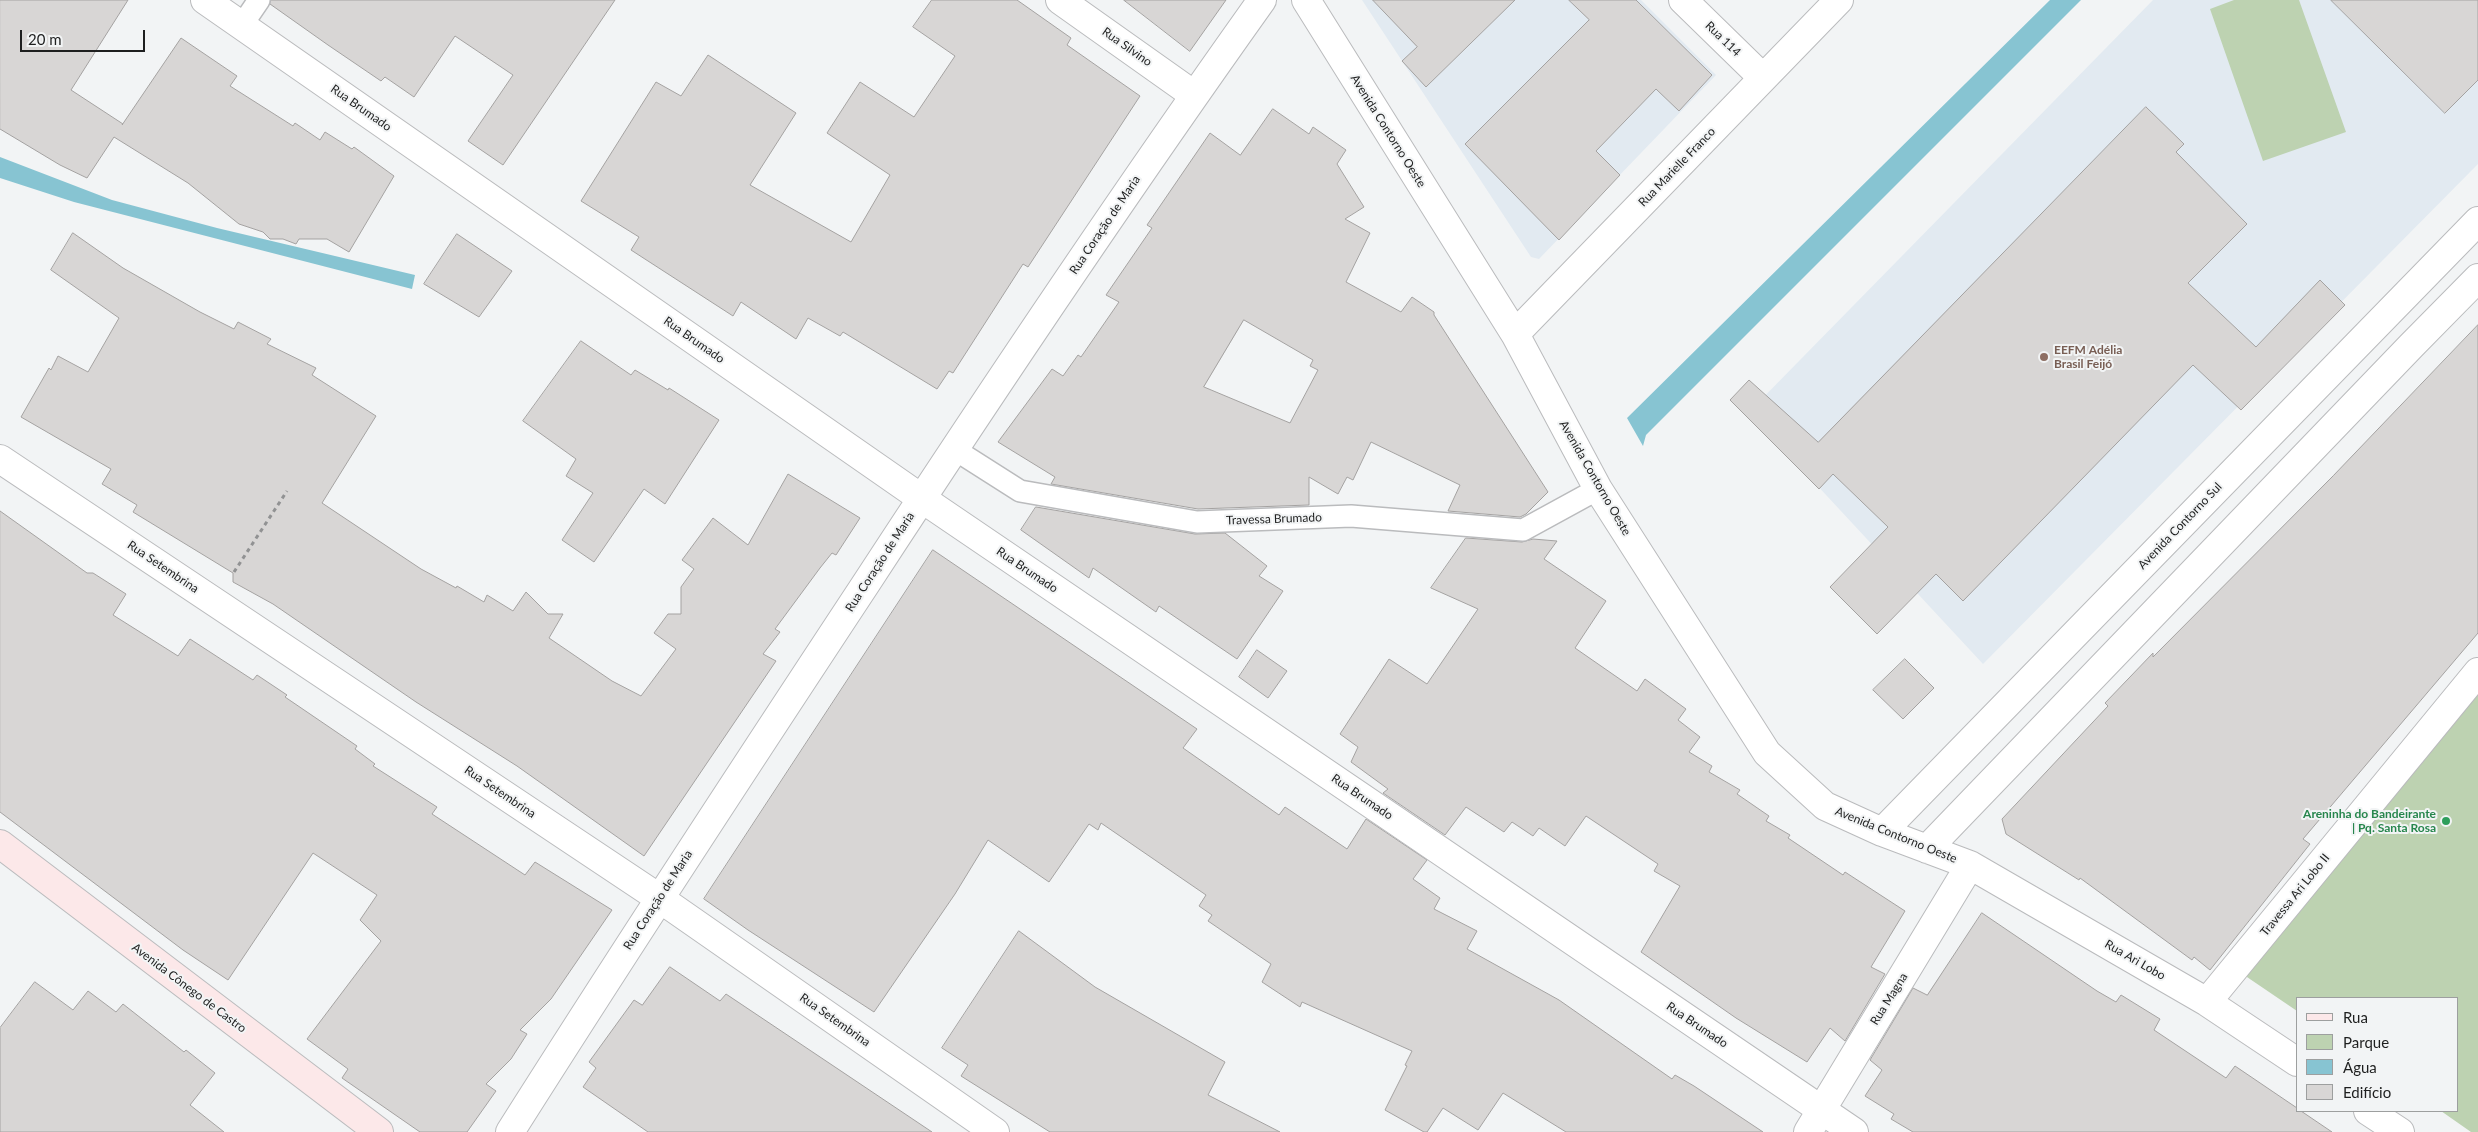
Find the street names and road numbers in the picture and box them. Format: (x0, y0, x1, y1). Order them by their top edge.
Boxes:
street label: Rua 114 (1702, 19, 1744, 59)
street label: Rua Silvino (1099, 25, 1155, 69)
street label: Avenida Contorno Oeste (1347, 72, 1429, 190)
street label: Rua Brumado (328, 82, 394, 134)
street label: Rua Marielle Franco (1636, 125, 1718, 209)
street label: Rua Coração de Maria (1067, 173, 1143, 277)
street label: Rua Brumado (661, 314, 727, 366)
street label: Avenida Contorno Oeste (1556, 418, 1634, 538)
street label: Avenida Contorno Sul (2135, 480, 2225, 572)
street label: Rua Coração de Maria (842, 510, 918, 614)
street label: Travessa Brumado (1226, 510, 1322, 528)
street label: Rua Setembrina (125, 538, 201, 596)
street label: Rua Brumado (994, 544, 1060, 596)
street label: Rua Setembrina (462, 763, 538, 821)
street label: Rua Brumado (1329, 771, 1395, 823)
street label: Avenida Contorno Oeste (1833, 804, 1959, 866)
street label: Rua Coração de Maria (620, 848, 696, 952)
street label: Travessa Ari Lobo II (2257, 851, 2333, 939)
street label: Rua Ari Lobo (2102, 937, 2168, 983)
street label: Avenida Cônego de Castro (129, 940, 249, 1036)
street label: Rua Magna (1867, 970, 1911, 1028)
street label: Rua Setembrina (797, 990, 873, 1050)
street label: Rua Brumado (1664, 999, 1730, 1051)

